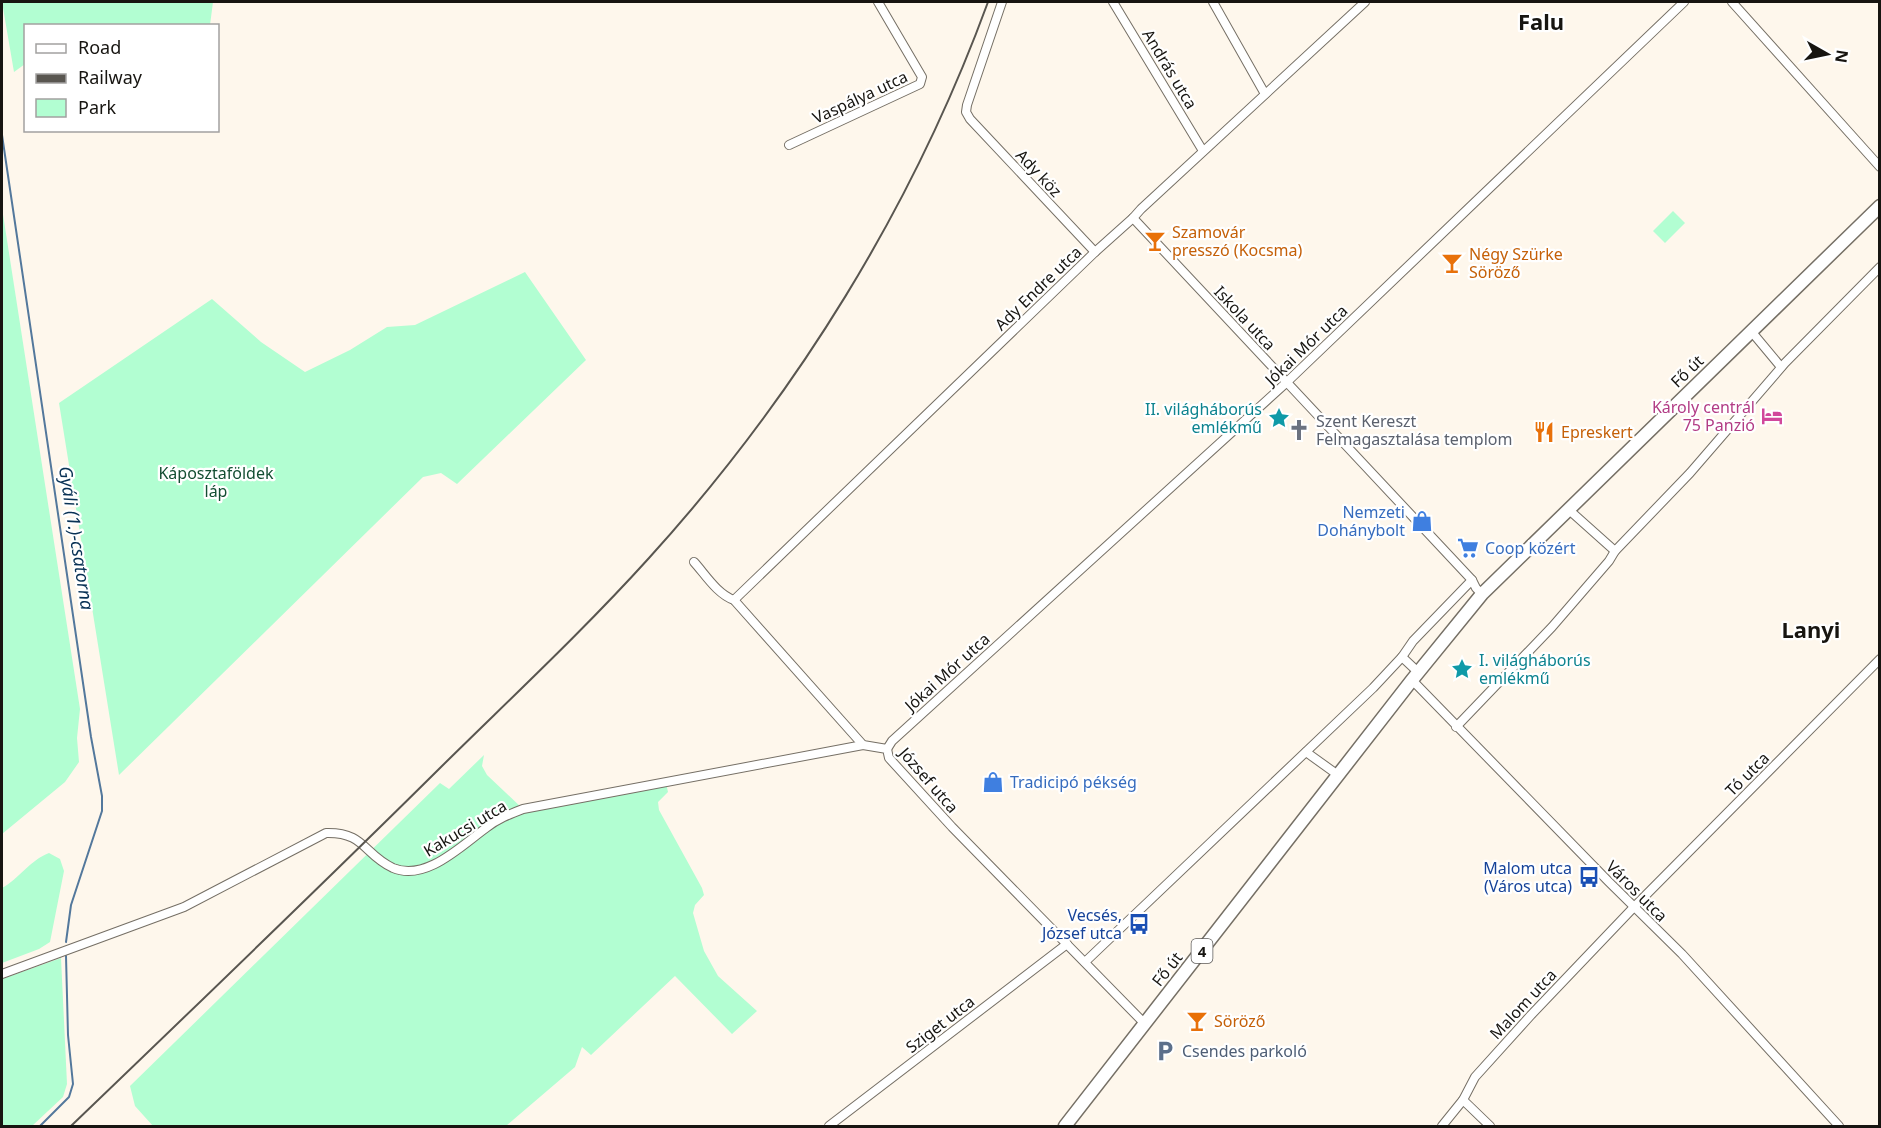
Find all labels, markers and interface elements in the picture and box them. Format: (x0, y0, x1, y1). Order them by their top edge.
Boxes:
district label: Falu (1518, 6, 1564, 36)
legend (24, 24, 219, 132)
north arrow (1797, 24, 1857, 84)
street label: András utca (1138, 25, 1202, 113)
text: Road (78, 35, 121, 59)
text: N (1830, 48, 1854, 64)
text: Railway (78, 65, 143, 89)
street label: Vaspálya utca (809, 65, 911, 129)
text: Park (78, 95, 116, 119)
street label: Ady köz (1011, 144, 1067, 202)
place label: Szamovár presszó (Kocsma) (1172, 221, 1303, 261)
bar icon: Szamovár presszó (Kocsma) (1143, 229, 1167, 253)
street label: Ady Endre utca (990, 241, 1086, 335)
place label: Négy Szürke Söröző (1469, 243, 1563, 283)
bar icon: Négy Szürke Söröző (1440, 251, 1464, 275)
street label: Iskola utca (1209, 281, 1281, 355)
street label: Jókai Mór utca (1258, 300, 1352, 392)
street label: Fő út (1666, 350, 1708, 392)
place label: Károly centrál 75 Panzió (1652, 396, 1755, 436)
place label: II. világháborús emlékmű (1145, 398, 1262, 438)
hotel icon: Károly centrál 75 Panzió (1760, 404, 1784, 428)
place icon: II. világháborús emlékmű (1267, 406, 1291, 430)
place label: Szent Kereszt Felmagasztalása templom (1316, 410, 1512, 450)
church icon: Szent Kereszt Felmagasztalása templom (1287, 418, 1311, 442)
restaurant icon: Epreskert (1532, 420, 1556, 444)
place label: Epreskert (1561, 421, 1633, 443)
park label: Káposztaföldek láp (158, 462, 274, 502)
water label: Gyáli (1.)-csatorna (54, 464, 100, 612)
place label: Nemzeti Dohánybolt (1317, 501, 1405, 541)
shop icon: Nemzeti Dohánybolt (1410, 509, 1434, 533)
supermarket icon: Coop közért (1456, 536, 1480, 560)
place label: Coop közért (1485, 537, 1576, 559)
district label: Lanyi (1782, 614, 1840, 644)
street label: Jókai Mór utca (898, 628, 994, 717)
place label: I. világháborús emlékmű (1479, 649, 1591, 689)
place icon: I. világháborús emlékmű (1450, 657, 1474, 681)
street label: József utca (893, 741, 964, 817)
street label: Tó utca (1720, 747, 1774, 801)
shop icon: Tradicipó pékség (981, 770, 1005, 794)
place label: Tradicipó pékség (1010, 771, 1137, 793)
street label: Kakucsi utca (419, 795, 511, 861)
street label: Város utca (1602, 856, 1672, 926)
place label: Malom utca (Város utca) (1483, 857, 1572, 897)
bus stop icon: Malom utca (Város utca) (1577, 865, 1601, 889)
place label: Vecsés, József utca (1040, 904, 1122, 944)
bus stop icon: Vecsés, József utca (1127, 912, 1151, 936)
road number: 4 (1192, 939, 1212, 963)
street label: Fő út (1147, 947, 1187, 991)
street label: Malom utca (1485, 964, 1561, 1044)
street label: Sziget utca (901, 990, 979, 1058)
bar icon: Söröző (1185, 1009, 1209, 1033)
place label: Söröző (1214, 1010, 1265, 1032)
parking icon: Csendes parkoló (1153, 1039, 1177, 1063)
place label: Csendes parkoló (1182, 1040, 1307, 1062)

